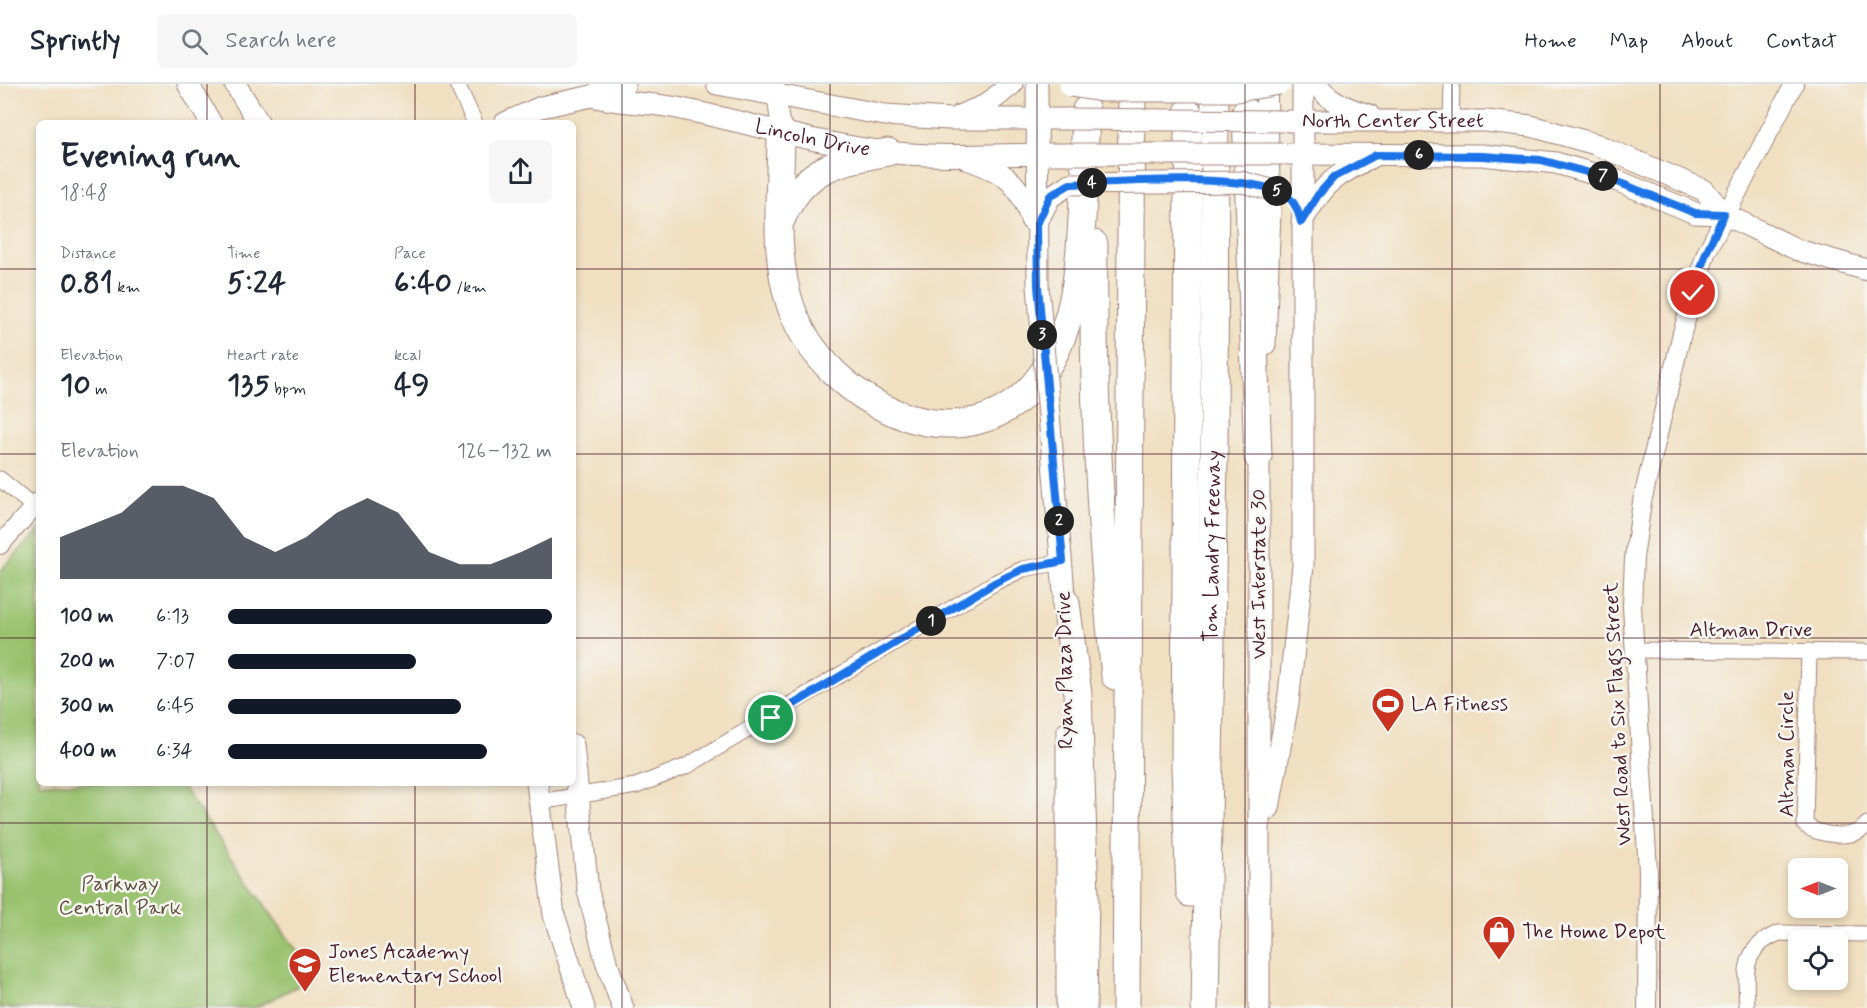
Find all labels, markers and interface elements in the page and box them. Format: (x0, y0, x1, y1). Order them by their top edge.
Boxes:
search box (157, 14, 577, 68)
text: Sprintly (30, 23, 121, 60)
icon: search (178, 25, 211, 58)
text: Search here (226, 27, 336, 55)
text: Home (1525, 27, 1577, 55)
text: Map (1610, 27, 1648, 55)
text: About (1681, 27, 1733, 55)
text: Contact (1766, 27, 1837, 55)
street label: North Center Street (1302, 107, 1484, 135)
street label: Lincoln Drive (752, 112, 872, 164)
text: Evening run (60, 135, 240, 179)
button: share (489, 140, 552, 203)
pin: 6 (1404, 140, 1434, 170)
text: 6 (1415, 144, 1423, 165)
pin: 7 (1588, 161, 1618, 191)
text: 7 (1598, 165, 1608, 186)
pin: 4 (1077, 168, 1107, 198)
text: 4 (1087, 172, 1097, 193)
pin: 5 (1262, 176, 1292, 206)
text: 18:48 (60, 180, 108, 207)
text: 5 (1272, 180, 1282, 201)
text: Distance (60, 243, 116, 264)
text: Time (227, 243, 261, 264)
text: Pace (394, 243, 426, 264)
text: 0.81 (60, 264, 113, 303)
text: 5:24 (227, 264, 286, 303)
text: 6:40 (394, 264, 452, 303)
pin (1667, 267, 1718, 318)
icon: check (1676, 276, 1709, 309)
text: km (113, 277, 141, 298)
text: /km (452, 277, 487, 298)
pin: 3 (1027, 320, 1057, 350)
text: 3 (1038, 324, 1046, 345)
text: Elevation (60, 345, 123, 366)
text: Heart rate (227, 345, 299, 366)
text: kcal (394, 345, 421, 366)
text: 10 (60, 366, 91, 405)
text: 135 (227, 366, 270, 405)
text: 49 (394, 366, 429, 405)
text: m (91, 379, 108, 400)
text: bpm (270, 379, 306, 400)
text: Elevation (60, 438, 139, 465)
text: 126–132 m (457, 438, 552, 465)
street label: Tom Landry Freeway (1197, 450, 1228, 642)
street label: West Interstate 30 (1245, 489, 1273, 659)
pin: 2 (1044, 506, 1074, 536)
text: 2 (1055, 510, 1063, 531)
street label: West Road to Six Flags Street (1597, 581, 1641, 846)
street label: Ryan Plaza Drive (1050, 591, 1080, 749)
text: 100 m (60, 603, 114, 630)
text: 6:13 (156, 603, 189, 630)
pin: 1 (916, 606, 946, 636)
text: 1 (927, 610, 935, 631)
street label: Altman Drive (1689, 616, 1813, 644)
text: 200 m (60, 648, 115, 675)
text: 7:07 (156, 648, 195, 675)
sports icon: LA Fitness (1370, 686, 1406, 733)
place label: LA Fitness (1411, 690, 1508, 718)
street label: Altman Circle (1773, 691, 1801, 817)
pin (745, 692, 796, 743)
text: 300 m (60, 693, 114, 720)
text: 6:45 (156, 693, 194, 720)
icon: arrive (754, 701, 787, 734)
text: 400 m (60, 738, 116, 765)
text: 6:34 (156, 738, 193, 765)
north arrow (1788, 858, 1848, 918)
map controls (1788, 858, 1848, 990)
park label: Parkway Central Park (58, 870, 182, 922)
shop icon: The Home Depot (1481, 914, 1517, 961)
place label: The Home Depot (1522, 918, 1666, 946)
button: locate (1788, 930, 1848, 990)
place label: Jones Academy Elementary School (328, 938, 503, 990)
school or university icon: Jones Academy Elementary School (287, 946, 323, 993)

